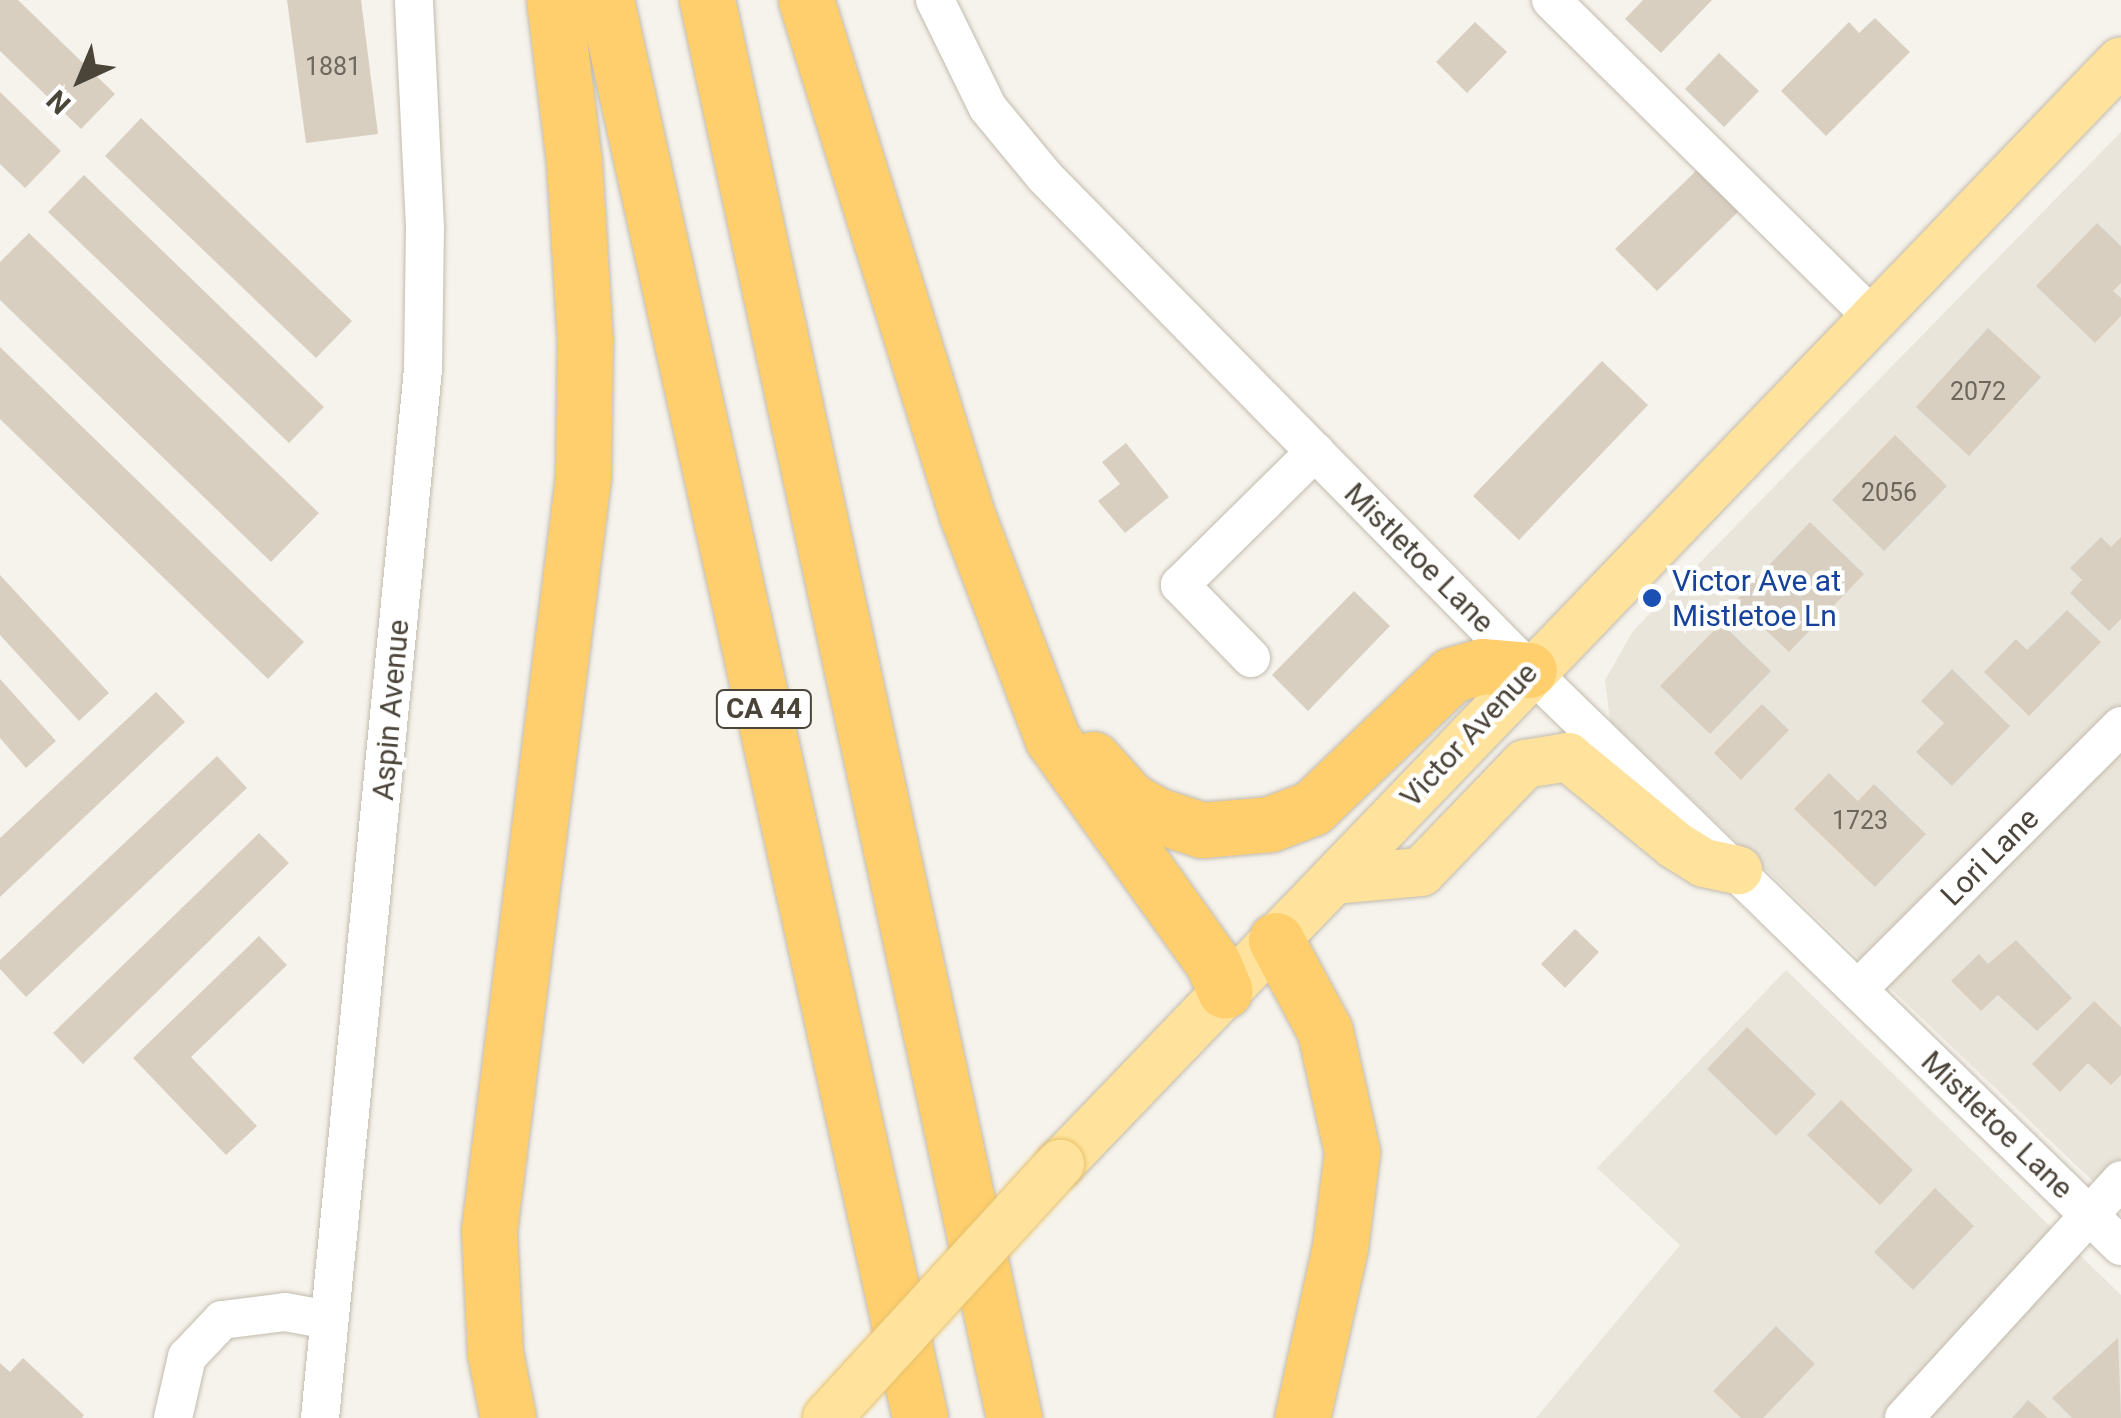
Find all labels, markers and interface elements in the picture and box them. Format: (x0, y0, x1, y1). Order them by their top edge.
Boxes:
north arrow (30, 30, 130, 130)
house number: 1881 (305, 52, 361, 82)
text: N (40, 83, 77, 121)
house number: 2072 (1950, 377, 2006, 407)
street label: Mistletoe Lane (1337, 476, 1501, 640)
house number: 2056 (1861, 478, 1917, 508)
place label: Victor Ave at Mistletoe Ln (1672, 563, 1841, 634)
marker: Victor Ave at Mistletoe Ln (1641, 587, 1663, 609)
street label: Aspin Avenue (365, 618, 417, 802)
street label: Victor Avenue (1393, 655, 1545, 815)
road number: CA 44 (714, 686, 814, 732)
street label: Lori Lane (1934, 801, 2046, 913)
house number: 1723 (1832, 806, 1888, 836)
street label: Mistletoe Lane (1914, 1044, 2080, 1206)

